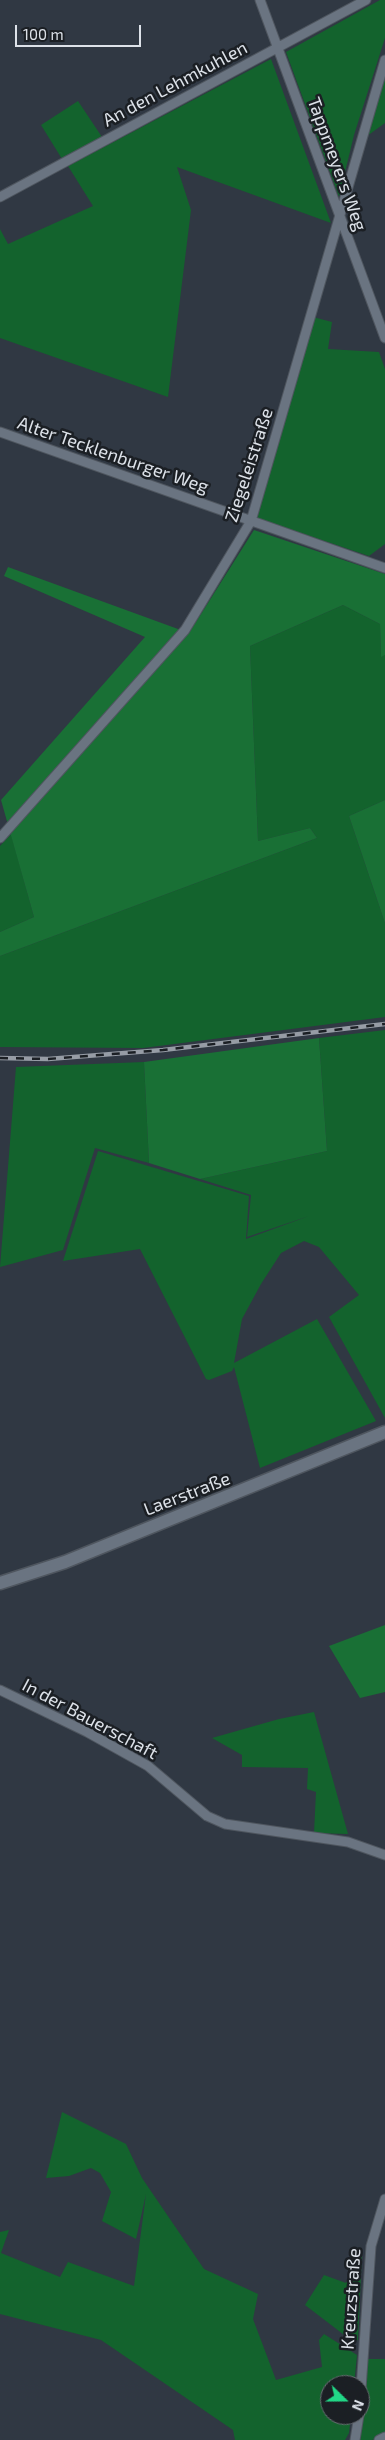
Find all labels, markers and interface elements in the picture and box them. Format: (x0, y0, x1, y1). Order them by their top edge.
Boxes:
scale bar (18, 15, 144, 47)
text: 100 m (23, 25, 64, 43)
street label: An den Lehmkuhlen (99, 37, 251, 131)
street label: Tappmeyers Weg (303, 94, 371, 234)
street label: Ziegeleistraße (220, 405, 278, 525)
street label: Alter Tecklenburger Weg (15, 412, 211, 498)
street label: Laerstraße (141, 1468, 233, 1520)
street label: In der Bauerschaft (18, 1674, 162, 1764)
street label: Kreuzstraße (337, 2248, 365, 2350)
north arrow (320, 2375, 370, 2425)
text: N (349, 2398, 368, 2413)

